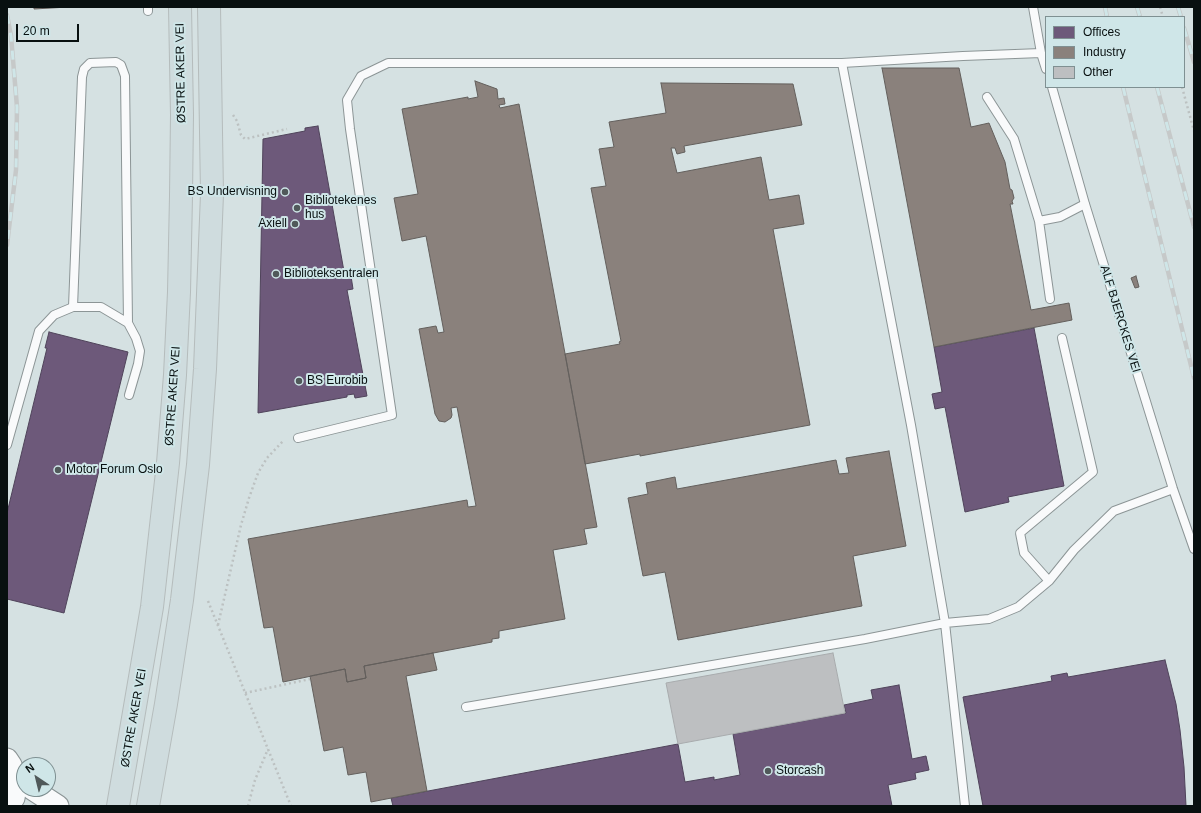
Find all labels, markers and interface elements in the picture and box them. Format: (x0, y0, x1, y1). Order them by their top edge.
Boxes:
scale bar (18, 16, 81, 42)
legend (1045, 16, 1185, 88)
street label: ØSTRE AKER VEI (173, 23, 189, 123)
text: 20 m (23, 24, 50, 38)
text: Offices (1083, 25, 1120, 39)
text: Industry (1083, 45, 1126, 59)
text: Other (1083, 65, 1113, 79)
place label: BS Undervisning (188, 185, 277, 199)
marker: BS Undervisning (280, 187, 290, 197)
place label: Bibliotekenes hus (305, 194, 376, 222)
marker: Bibliotekenes hus (292, 203, 302, 213)
place label: Axiell (258, 217, 287, 231)
marker: Axiell (290, 219, 300, 229)
street label: ALF BJERCKES VEI (1097, 264, 1143, 374)
place label: Biblioteksentralen (284, 267, 379, 281)
marker: Biblioteksentralen (271, 269, 281, 279)
street label: ØSTRE AKER VEI (162, 346, 184, 446)
place label: BS Eurobib (307, 374, 368, 388)
marker: BS Eurobib (294, 376, 304, 386)
place label: Motor Forum Oslo (66, 463, 163, 477)
marker: Motor Forum Oslo (53, 465, 63, 475)
street label: ØSTRE AKER VEI (118, 667, 150, 769)
north arrow (16, 757, 56, 797)
text: N (23, 761, 36, 775)
place label: Storcash (776, 764, 823, 778)
marker: Storcash (763, 766, 773, 776)

